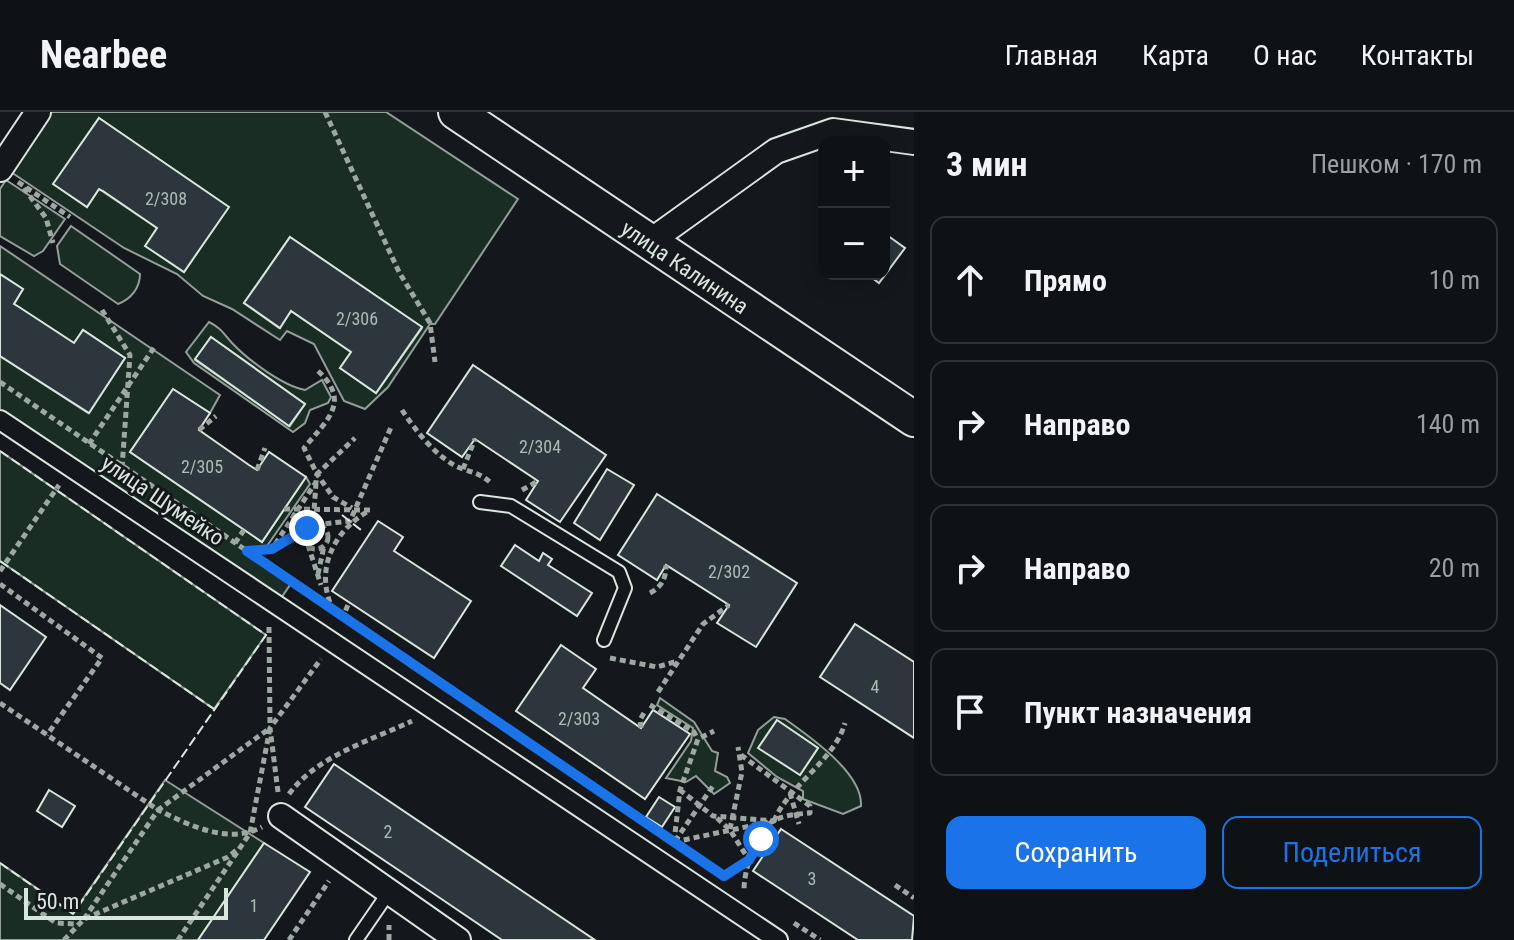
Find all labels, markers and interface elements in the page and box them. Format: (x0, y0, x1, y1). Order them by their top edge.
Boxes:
text: Nearbee (40, 33, 167, 77)
text: Главная (1005, 39, 1098, 72)
text: Карта (1142, 39, 1209, 72)
text: О нас (1253, 39, 1317, 72)
text: Контакты (1361, 39, 1474, 72)
map controls (818, 136, 890, 280)
button: + (818, 136, 890, 208)
text: 3 мин (946, 144, 1028, 184)
text: Пешком · 170 m (1311, 149, 1482, 179)
house number: 2/308 (145, 188, 187, 209)
button: − (818, 208, 890, 280)
street label: улица Калинина (616, 216, 753, 319)
icon: ahead (948, 258, 992, 302)
text: Прямо (1024, 263, 1107, 298)
text: 10 m (1429, 265, 1480, 295)
house number: 2/306 (336, 308, 378, 329)
icon: right (948, 402, 992, 446)
text: Направо (1024, 407, 1130, 442)
text: 140 m (1416, 409, 1480, 439)
house number: 2/304 (519, 436, 561, 457)
street label: улица Шумейко (97, 450, 229, 551)
house number: 2/305 (181, 456, 223, 477)
route end (289, 510, 325, 546)
icon: right (948, 546, 992, 590)
text: Направо (1024, 551, 1130, 586)
text: 20 m (1429, 553, 1480, 583)
house number: 2/302 (708, 561, 750, 582)
house number: 4 (871, 676, 880, 697)
icon: arrive (948, 690, 992, 734)
text: Пункт назначения (1024, 695, 1252, 730)
house number: 2/303 (558, 708, 600, 729)
button: Сохранить (946, 816, 1206, 889)
button: Поделиться (1222, 816, 1482, 889)
house number: 2 (384, 821, 393, 842)
route start (743, 821, 779, 857)
house number: 3 (808, 868, 816, 889)
scale bar (24, 884, 228, 920)
text: 50 m (36, 889, 79, 914)
house number: 1 (250, 895, 258, 916)

